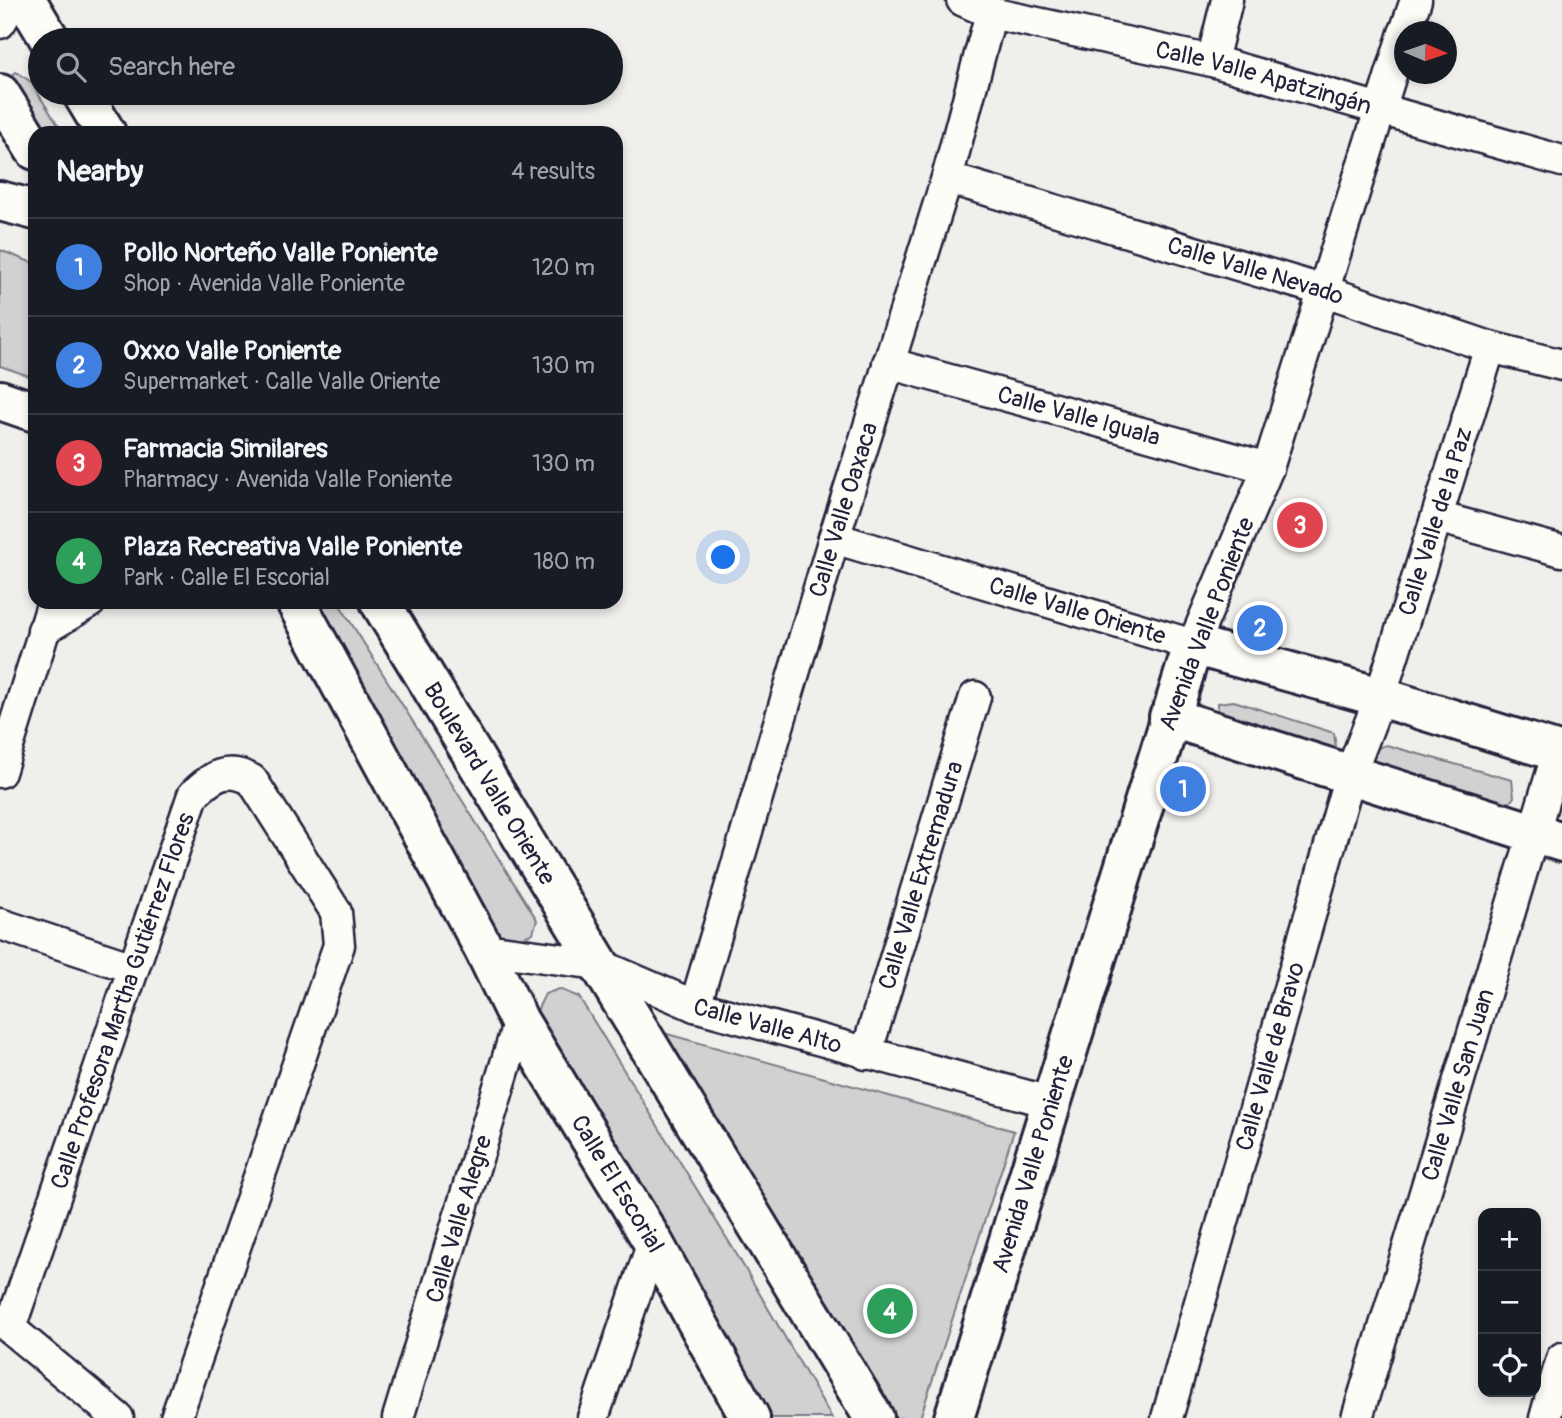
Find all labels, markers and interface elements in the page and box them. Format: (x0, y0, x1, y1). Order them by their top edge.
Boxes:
north arrow (1394, 21, 1457, 84)
search box (28, 28, 623, 105)
street label: Calle Valle Apatzingán (1153, 35, 1375, 120)
icon: search (52, 48, 90, 86)
text: Search here (108, 51, 235, 83)
text: Nearby (56, 153, 143, 190)
text: 4 results (511, 157, 595, 186)
street label: Calle Valle Nevado (1164, 230, 1348, 311)
text: Pollo Norteño Valle Poniente (123, 237, 438, 269)
text: 1 (75, 253, 84, 282)
text: 120 m (532, 253, 595, 282)
text: Shop · Avenida Valle Poniente (123, 269, 405, 298)
text: Oxxo Valle Poniente (123, 335, 341, 367)
text: 2 (73, 351, 85, 380)
text: 130 m (532, 351, 595, 380)
text: Supermarket · Calle Valle Oriente (123, 367, 440, 396)
street label: Calle Valle Iguala (994, 379, 1163, 452)
street label: Calle Valle Oaxaca (803, 419, 884, 601)
street label: Calle Valle de la Paz (1392, 424, 1478, 619)
text: Farmacia Similares (123, 433, 328, 465)
text: 3 (73, 449, 85, 478)
text: 130 m (532, 449, 595, 478)
text: Pharmacy · Avenida Valle Poniente (123, 465, 452, 494)
pin: 3 (1277, 499, 1323, 551)
street label: Avenida Valle Poniente (1153, 513, 1261, 735)
text: Plaza Recreativa Valle Poniente (123, 531, 462, 563)
your location (706, 540, 740, 574)
text: 4 (72, 547, 86, 576)
text: 180 m (533, 547, 595, 576)
text: Park · Calle El Escorial (123, 563, 330, 592)
street label: Calle Valle Oriente (986, 571, 1169, 651)
pin: 2 (1237, 602, 1283, 654)
street label: Boulevard Valle Oriente (417, 677, 562, 890)
street label: Calle Valle Extremadura (872, 757, 969, 993)
pin: 1 (1160, 763, 1206, 815)
street label: Calle Profesora Martha Gutiérrez Flores (44, 808, 200, 1193)
street label: Calle Valle de Bravo (1229, 959, 1311, 1154)
street label: Calle Valle San Juan (1415, 985, 1500, 1184)
street label: Calle Valle Alto (690, 992, 845, 1060)
street label: Avenida Valle Poniente (985, 1051, 1080, 1276)
street label: Calle El Escorial (565, 1110, 670, 1258)
street label: Calle Valle Alegre (419, 1132, 498, 1306)
map controls (1478, 1208, 1541, 1397)
button: + (1478, 1208, 1541, 1271)
button: − (1478, 1271, 1541, 1334)
pin: 4 (867, 1285, 913, 1337)
button: locate (1478, 1334, 1541, 1397)

